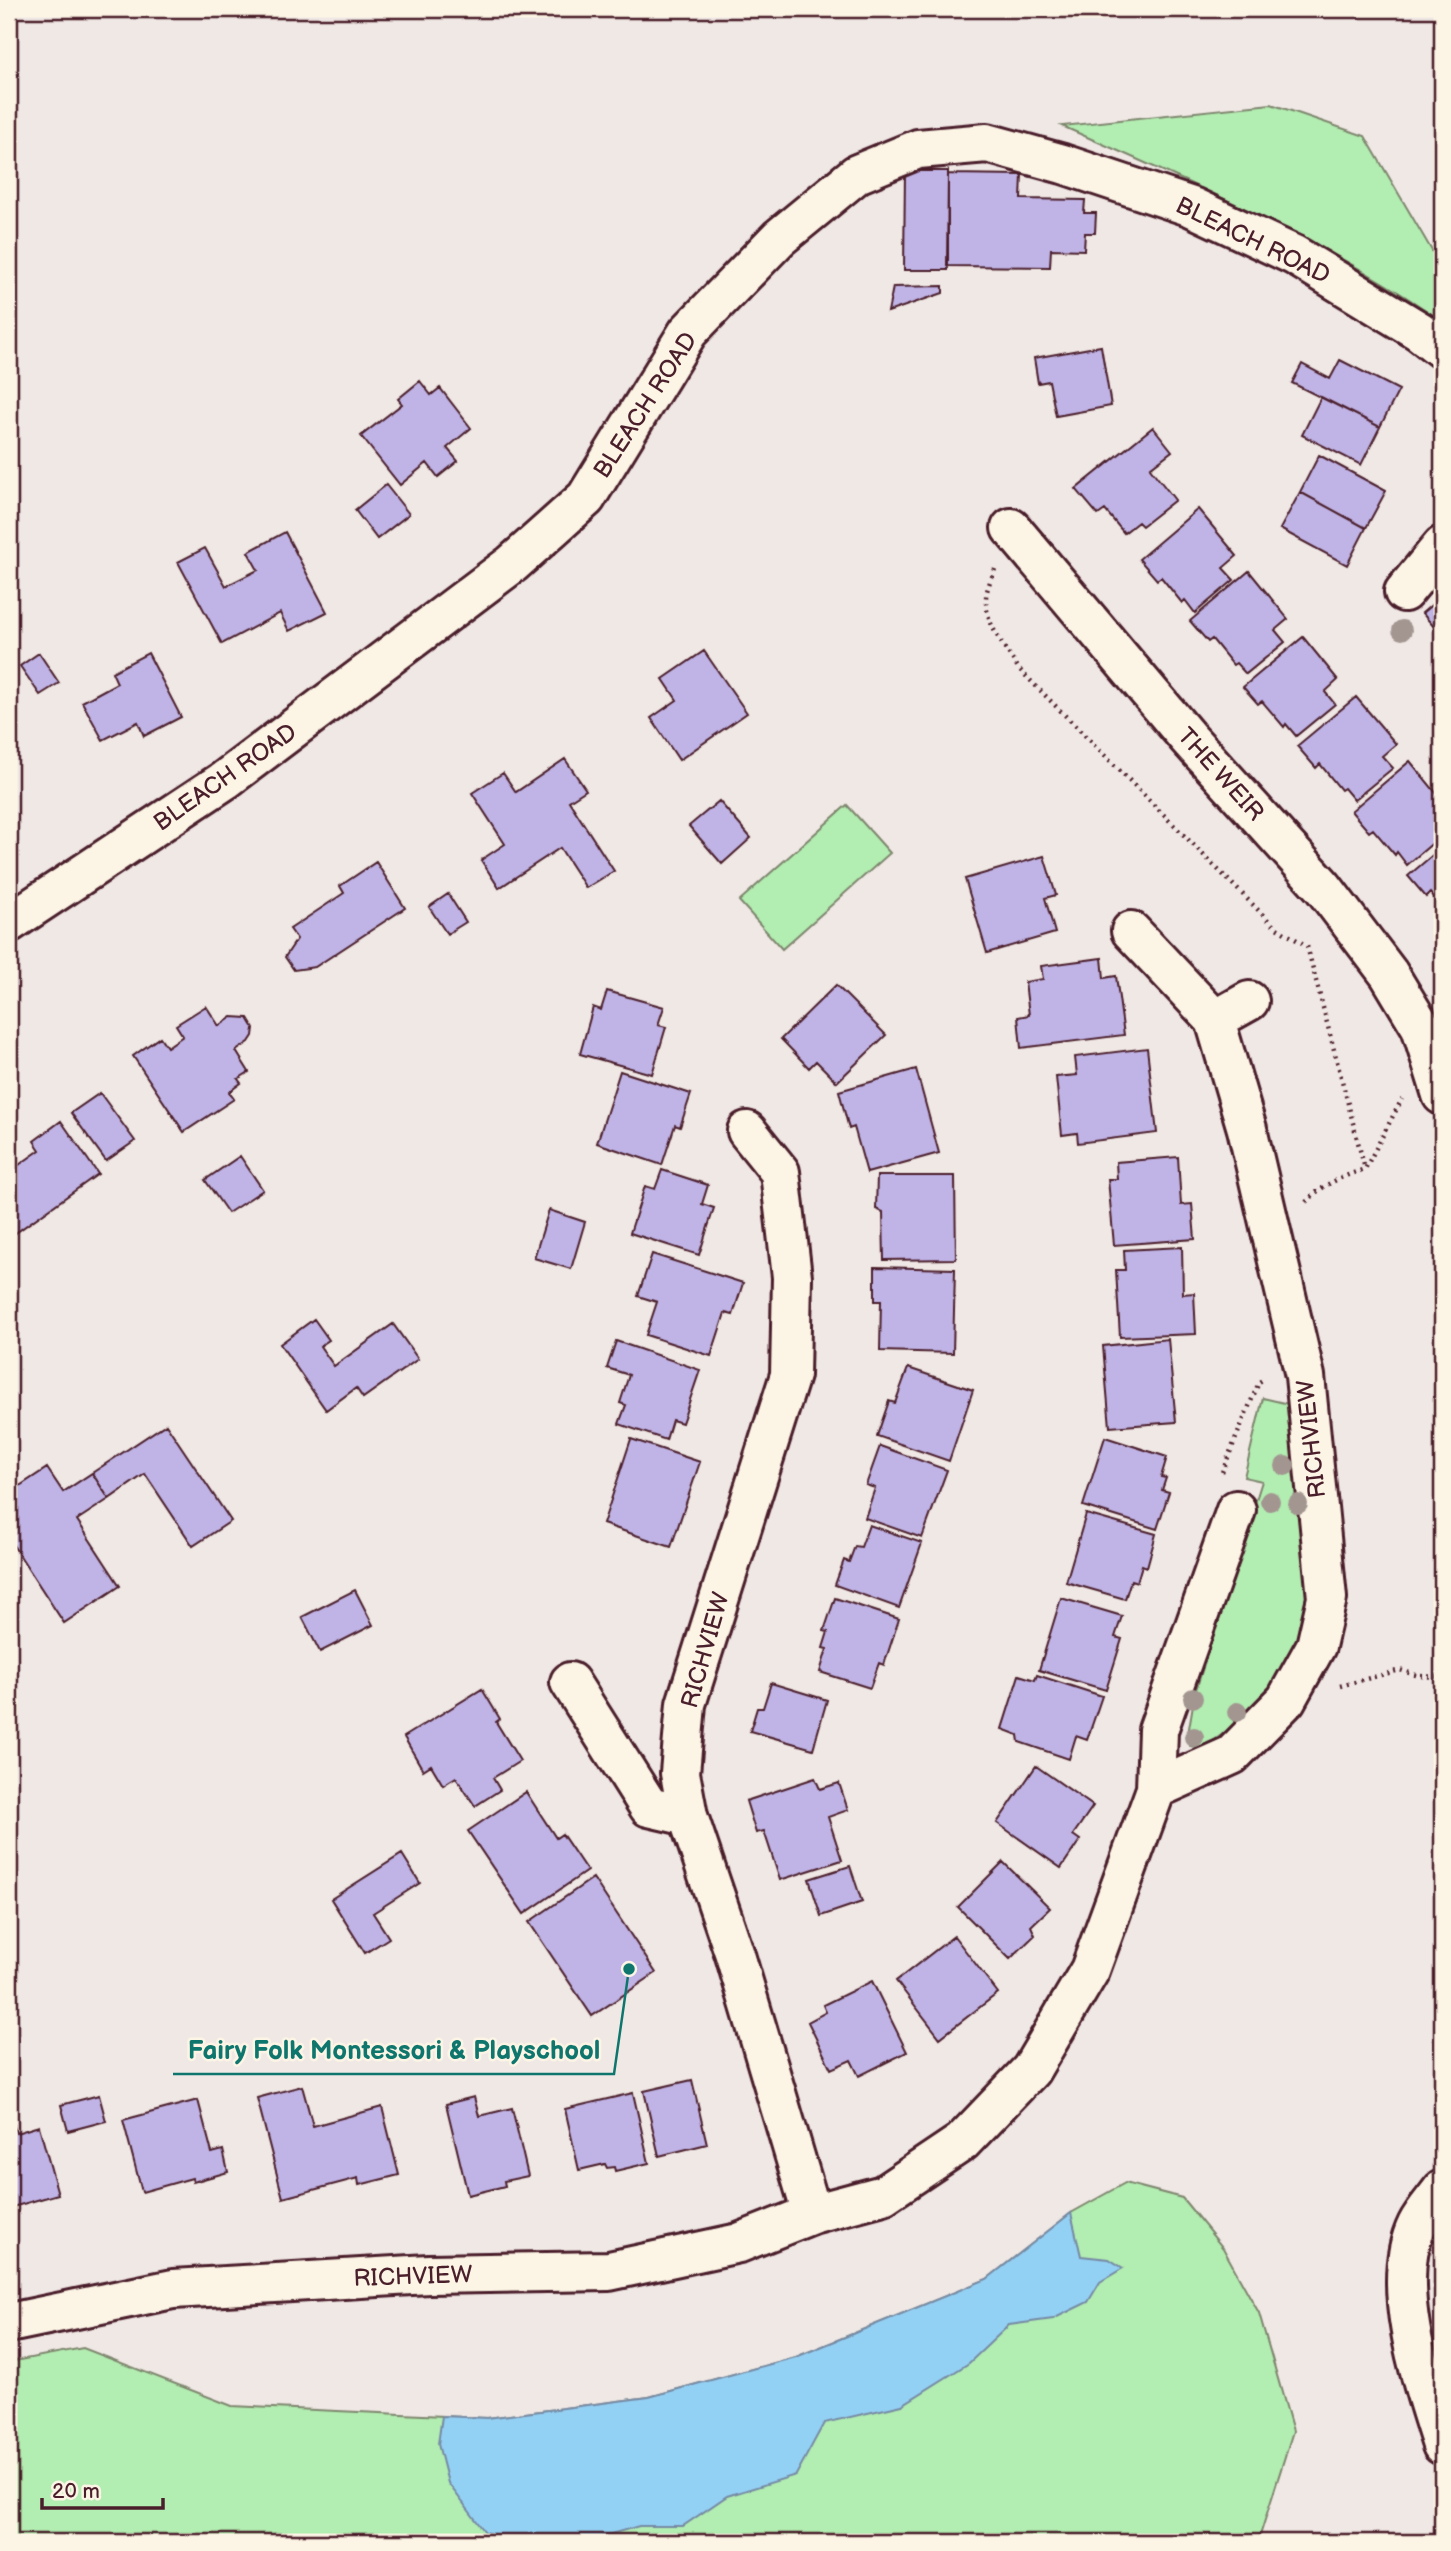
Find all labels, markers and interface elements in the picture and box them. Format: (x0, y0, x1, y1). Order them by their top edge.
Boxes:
street label: BLEACH ROAD (1171, 191, 1335, 290)
street label: BLEACH ROAD (588, 327, 703, 484)
street label: BLEACH ROAD (148, 717, 302, 837)
street label: THE WEIR (1171, 722, 1270, 827)
street label: RICHVIEW (1291, 1378, 1332, 1500)
street label: RICHVIEW (675, 1589, 736, 1711)
callout: Fairy Folk Montessori & Playschool (173, 2027, 614, 2074)
text: Fairy Folk Montessori & Playschool (188, 2036, 600, 2067)
street label: RICHVIEW (353, 2260, 473, 2293)
scale bar (42, 2467, 163, 2511)
text: 20 m (52, 2479, 100, 2504)

